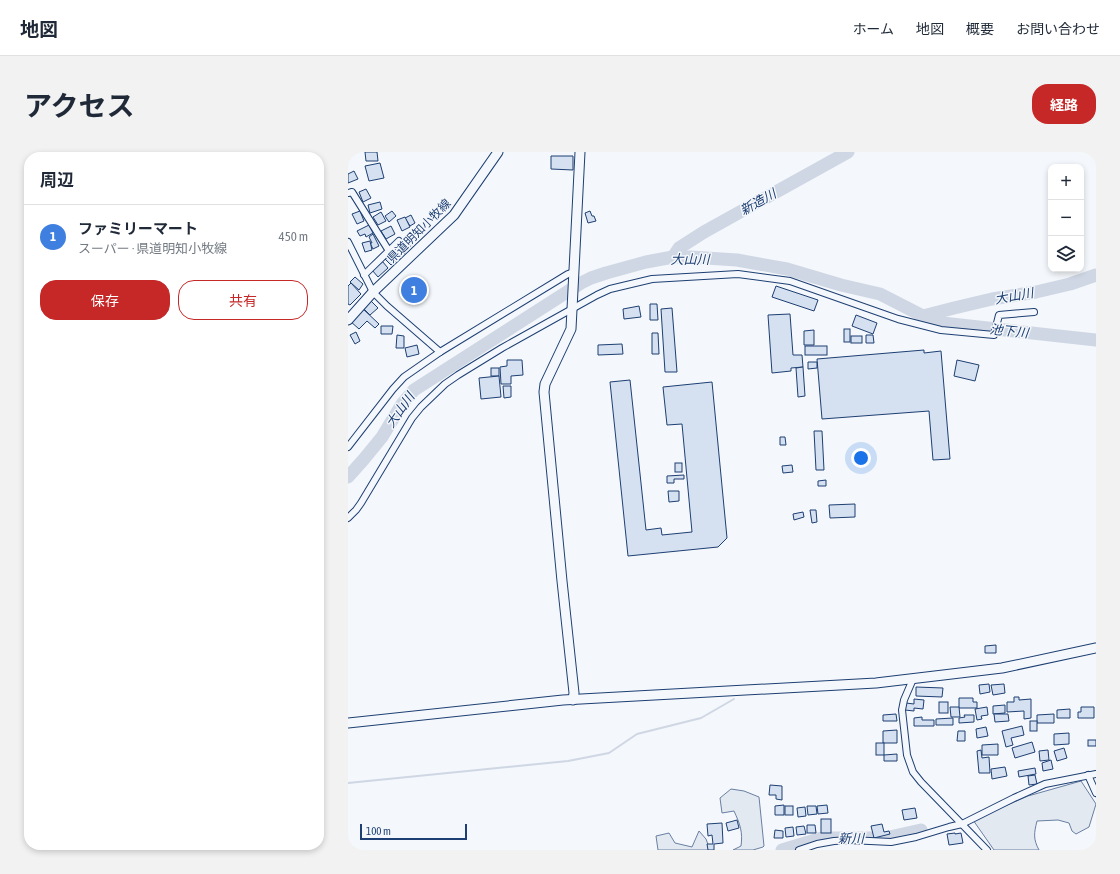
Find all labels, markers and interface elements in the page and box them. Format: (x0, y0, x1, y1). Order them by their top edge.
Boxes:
text: 地図 (20, 18, 58, 40)
text: ホーム (852, 21, 894, 37)
text: 地図 (916, 21, 944, 37)
text: 概要 (966, 21, 994, 37)
text: お問い合わせ (1016, 21, 1100, 37)
button: 経路 (1032, 84, 1096, 124)
text: アクセス (24, 90, 135, 122)
map controls (1048, 164, 1084, 272)
button: + (1048, 164, 1084, 200)
text: 周辺 (40, 170, 74, 190)
water label: 新造川 (737, 185, 780, 218)
street label: 県道明知小牧線 (384, 196, 454, 266)
button: − (1048, 200, 1084, 236)
text: ファミリーマート (78, 220, 198, 237)
text: 1 (50, 229, 56, 244)
text: 450 m (279, 229, 308, 244)
button: layers (1048, 236, 1084, 272)
text: スーパー · 県道明知小牧線 (78, 241, 227, 256)
water label: 大山川 (670, 252, 711, 267)
pin: 1 (401, 275, 427, 305)
button: 保存 (40, 280, 170, 320)
button: 共有 (178, 280, 308, 320)
water label: 大山川 (993, 285, 1036, 307)
water label: 池下川 (989, 322, 1031, 341)
water label: 大山川 (383, 388, 418, 430)
your location (851, 448, 871, 468)
scale bar (360, 822, 467, 841)
text: 100 m (366, 825, 391, 837)
water label: 新川 (838, 831, 866, 846)

